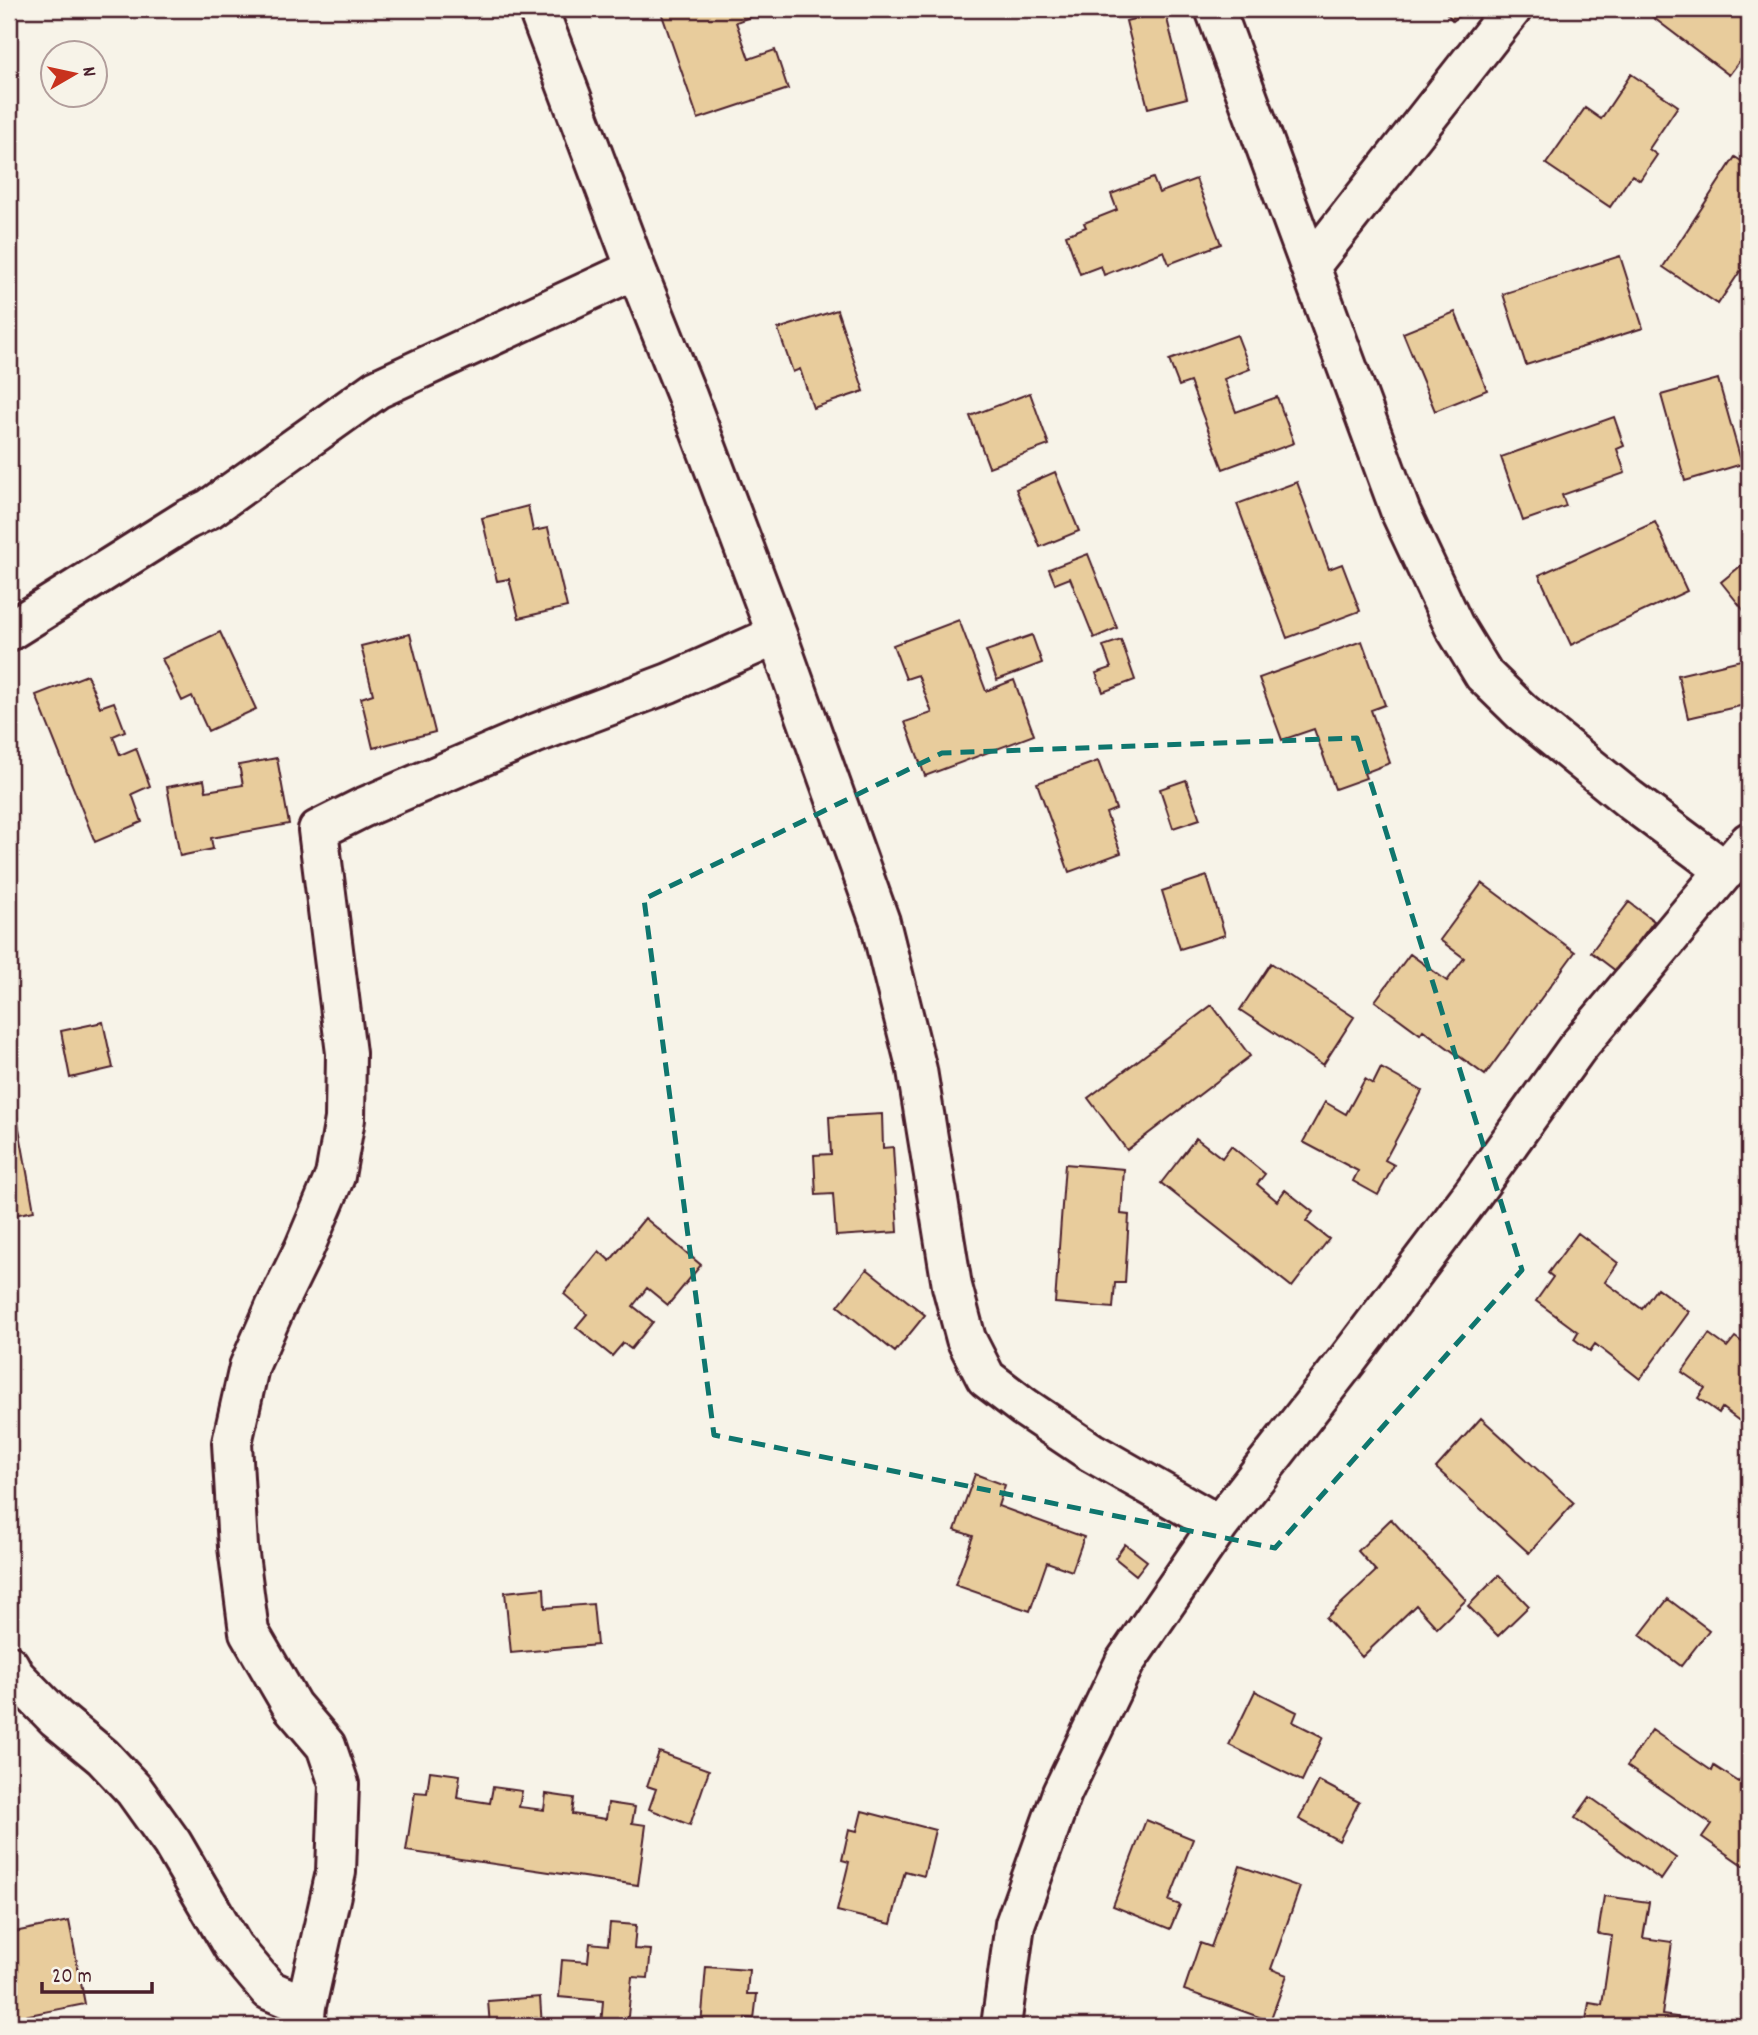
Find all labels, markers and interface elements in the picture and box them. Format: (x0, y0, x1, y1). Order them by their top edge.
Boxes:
north arrow (38, 38, 108, 108)
text: N (73, 65, 101, 79)
scale bar (42, 1951, 152, 1995)
text: 20 m (52, 1963, 92, 1993)

